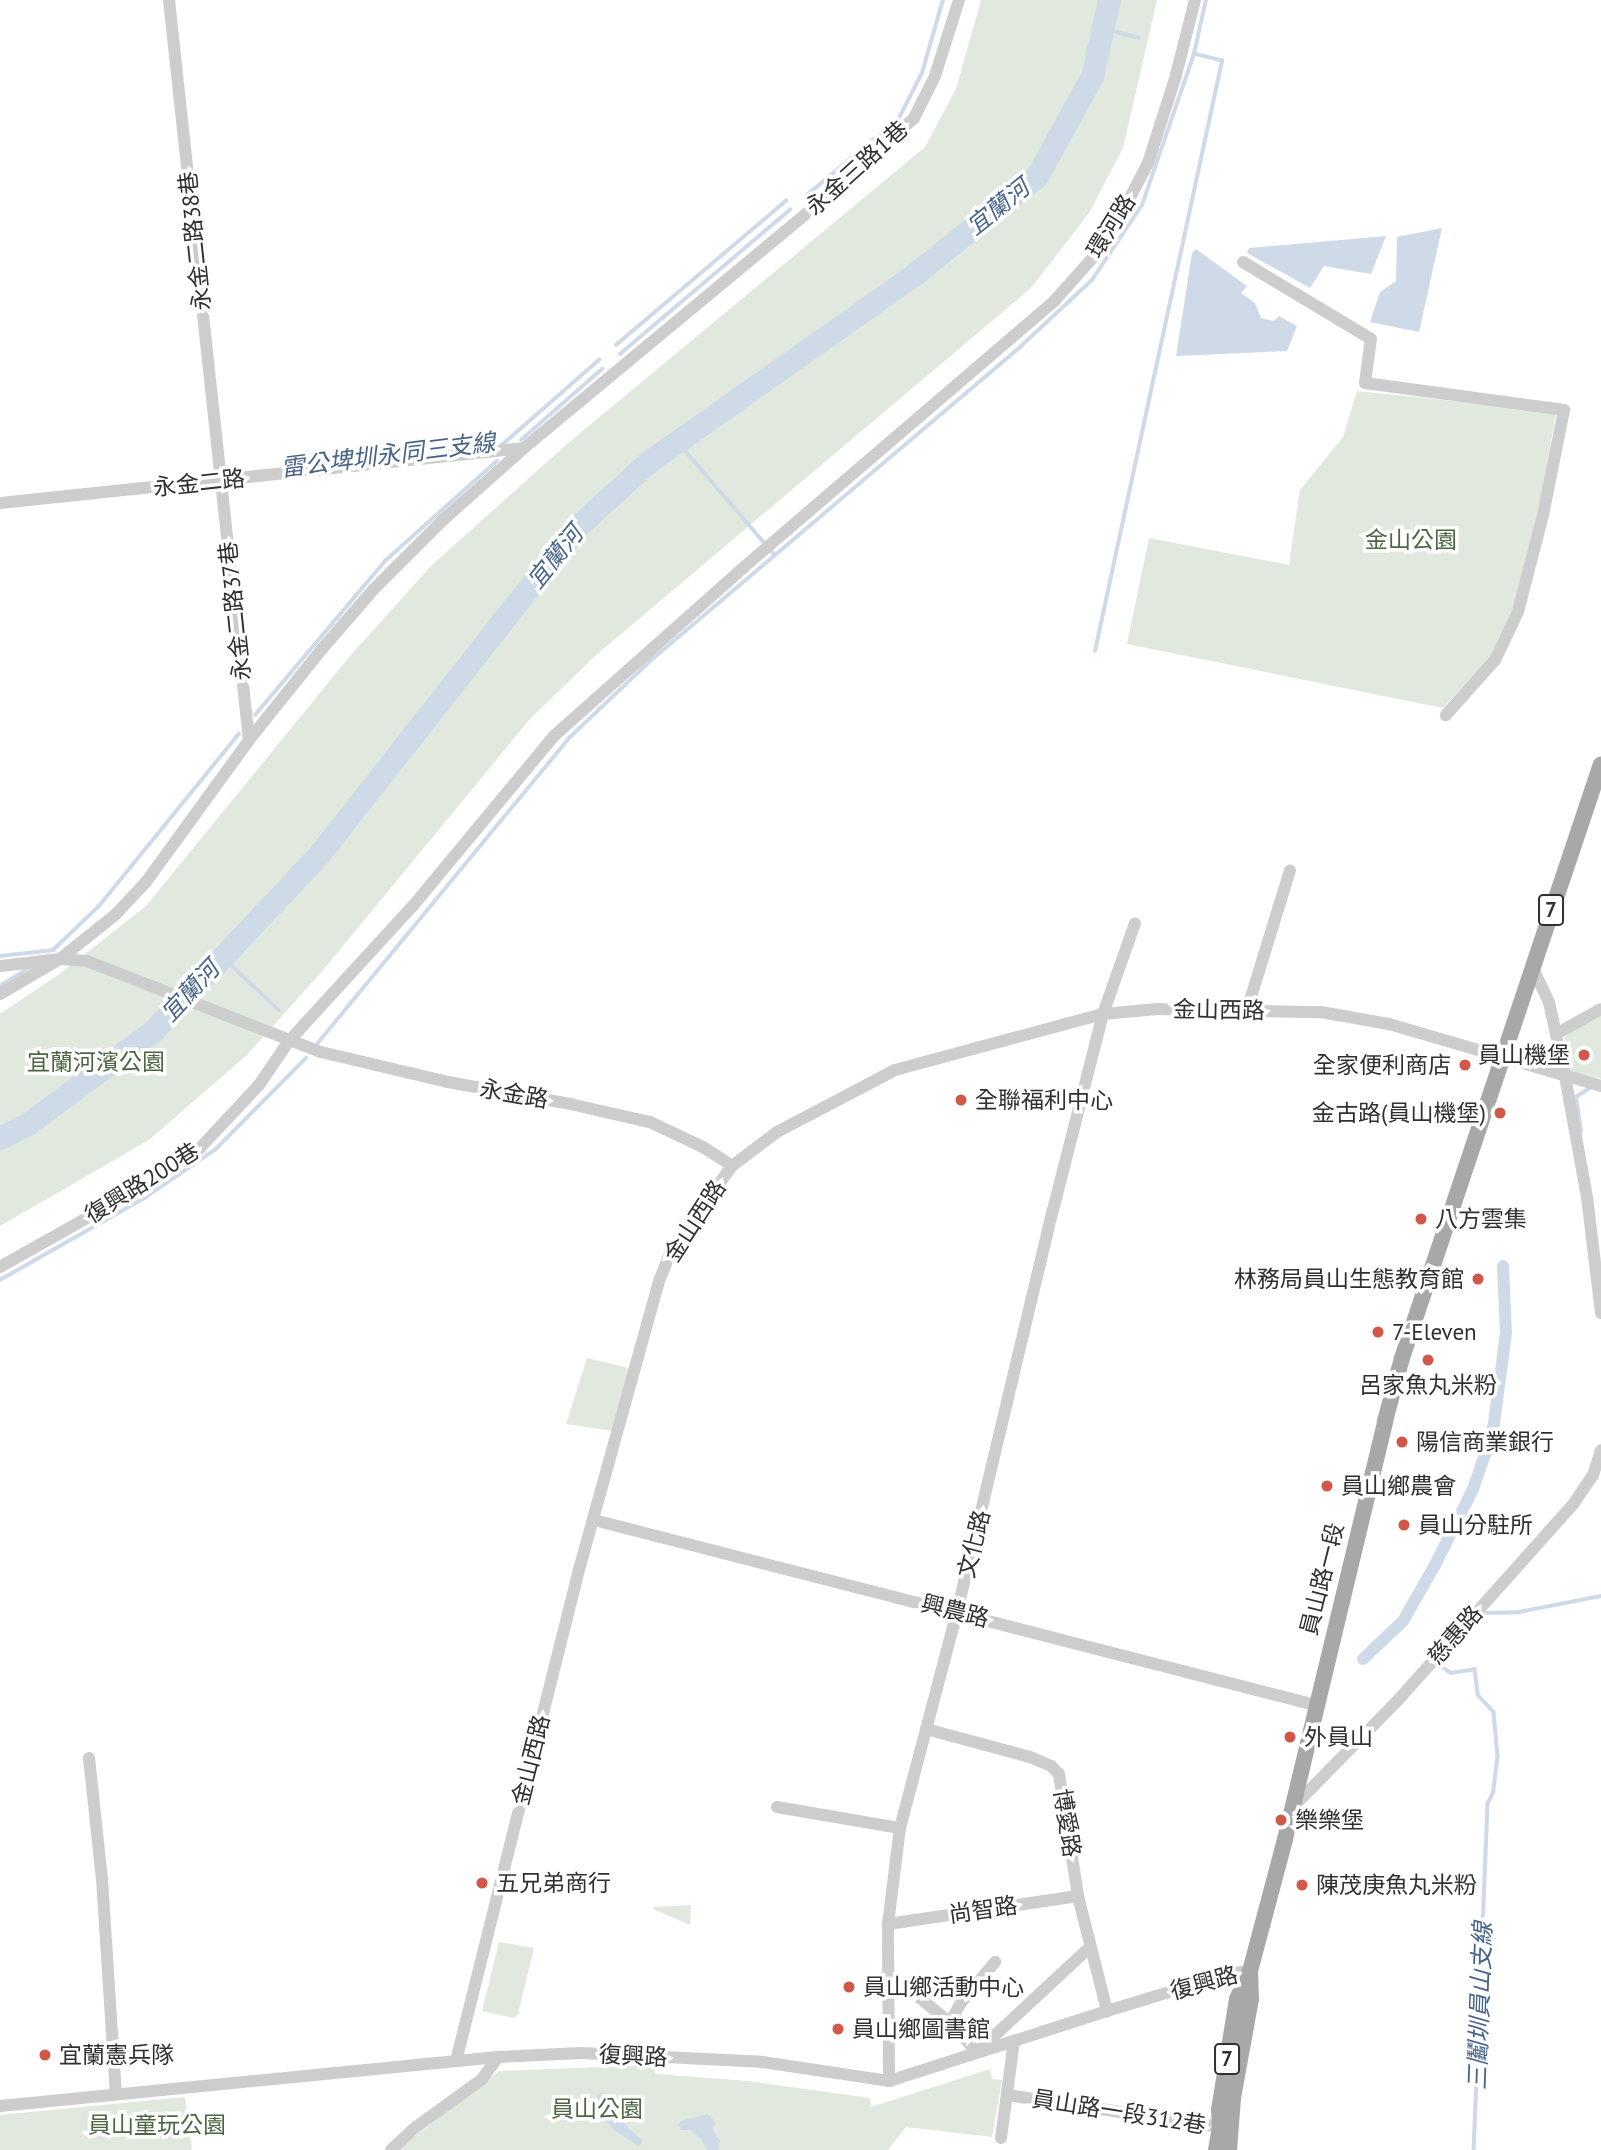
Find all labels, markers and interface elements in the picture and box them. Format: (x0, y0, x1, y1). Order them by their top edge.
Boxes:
street label: 永金三路1巷 (800, 115, 914, 221)
street label: 永金二路38巷 (174, 170, 216, 312)
water label: 宜蘭河 (961, 173, 1035, 241)
street label: 環河路 (1081, 189, 1141, 263)
water label: 雷公埤圳永同三支線 (279, 428, 497, 482)
street label: 永金二路 (152, 464, 246, 502)
water label: 宜蘭河 (521, 520, 589, 594)
park label: 金山公園 (1365, 526, 1457, 554)
street label: 永金二路37巷 (214, 540, 256, 682)
road number: 7 (1537, 892, 1565, 928)
water label: 宜蘭河 (155, 955, 225, 1027)
street label: 金山西路 (1173, 995, 1265, 1025)
place label: 員山機堡 (1478, 1041, 1570, 1069)
marker: 員山機堡 (1576, 1047, 1592, 1063)
park label: 宜蘭河濱公園 (27, 1048, 165, 1076)
place label: 全家便利商店 (1313, 1051, 1451, 1079)
marker: 全家便利商店 (1457, 1057, 1473, 1073)
street label: 永金路 (478, 1074, 550, 1114)
place label: 全聯福利中心 (975, 1086, 1113, 1114)
marker: 全聯福利中心 (953, 1092, 969, 1108)
place label: 金古路(員山機堡) (1312, 1099, 1486, 1127)
marker: 金古路(員山機堡) (1492, 1105, 1508, 1121)
street label: 復興路200巷 (80, 1137, 204, 1229)
street label: 金山西路 (658, 1175, 732, 1267)
place label: 八方雲集 (1435, 1205, 1527, 1233)
marker: 八方雲集 (1413, 1211, 1429, 1227)
place label: 林務局員山生態教育館 (1234, 1265, 1464, 1293)
marker: 林務局員山生態教育館 (1470, 1271, 1486, 1287)
place label: 7-Eleven (1392, 1318, 1477, 1346)
marker: 7-Eleven (1370, 1324, 1386, 1340)
marker: 呂家魚丸米粉 (1420, 1352, 1436, 1368)
place label: 呂家魚丸米粉 (1359, 1371, 1497, 1399)
place label: 陽信商業銀行 (1416, 1428, 1554, 1456)
marker: 陽信商業銀行 (1394, 1434, 1410, 1450)
place label: 員山鄉農會 (1341, 1472, 1456, 1500)
marker: 員山鄉農會 (1319, 1478, 1335, 1494)
street label: 文化路 (952, 1507, 996, 1581)
place label: 員山分駐所 (1418, 1511, 1533, 1539)
marker: 員山分駐所 (1396, 1517, 1412, 1533)
street label: 員山路一段 (1295, 1520, 1349, 1638)
street label: 興農路 (918, 1589, 992, 1633)
street label: 慈惠路 (1422, 1600, 1488, 1670)
street label: 金山西路 (506, 1712, 556, 1808)
place label: 外員山 (1304, 1723, 1373, 1751)
marker: 外員山 (1282, 1729, 1298, 1745)
street label: 博愛路 (1048, 1787, 1086, 1859)
place label: 樂樂堡 (1295, 1806, 1364, 1834)
marker: 樂樂堡 (1273, 1812, 1289, 1828)
place label: 五兄弟商行 (496, 1869, 611, 1897)
place label: 陳茂庚魚丸米粉 (1316, 1871, 1477, 1899)
marker: 五兄弟商行 (474, 1875, 490, 1891)
marker: 陳茂庚魚丸米粉 (1294, 1877, 1310, 1893)
street label: 尚智路 (947, 1892, 1019, 1928)
water label: 三鬮圳員山支線 (1463, 1922, 1497, 2090)
street label: 復興路 (1167, 1961, 1241, 2005)
place label: 員山鄉活動中心 (863, 1973, 1024, 2001)
marker: 員山鄉活動中心 (841, 1979, 857, 1995)
place label: 員山鄉圖書館 (852, 2015, 990, 2043)
marker: 員山鄉圖書館 (830, 2021, 846, 2037)
street label: 復興路 (598, 2040, 668, 2072)
place label: 宜蘭憲兵隊 (59, 2041, 174, 2069)
road number: 7 (1213, 2042, 1241, 2076)
marker: 宜蘭憲兵隊 (37, 2047, 53, 2063)
street label: 員山路一段312巷 (1030, 2085, 1208, 2139)
park label: 員山公園 (551, 2095, 643, 2123)
park label: 員山童玩公園 (88, 2111, 226, 2139)

